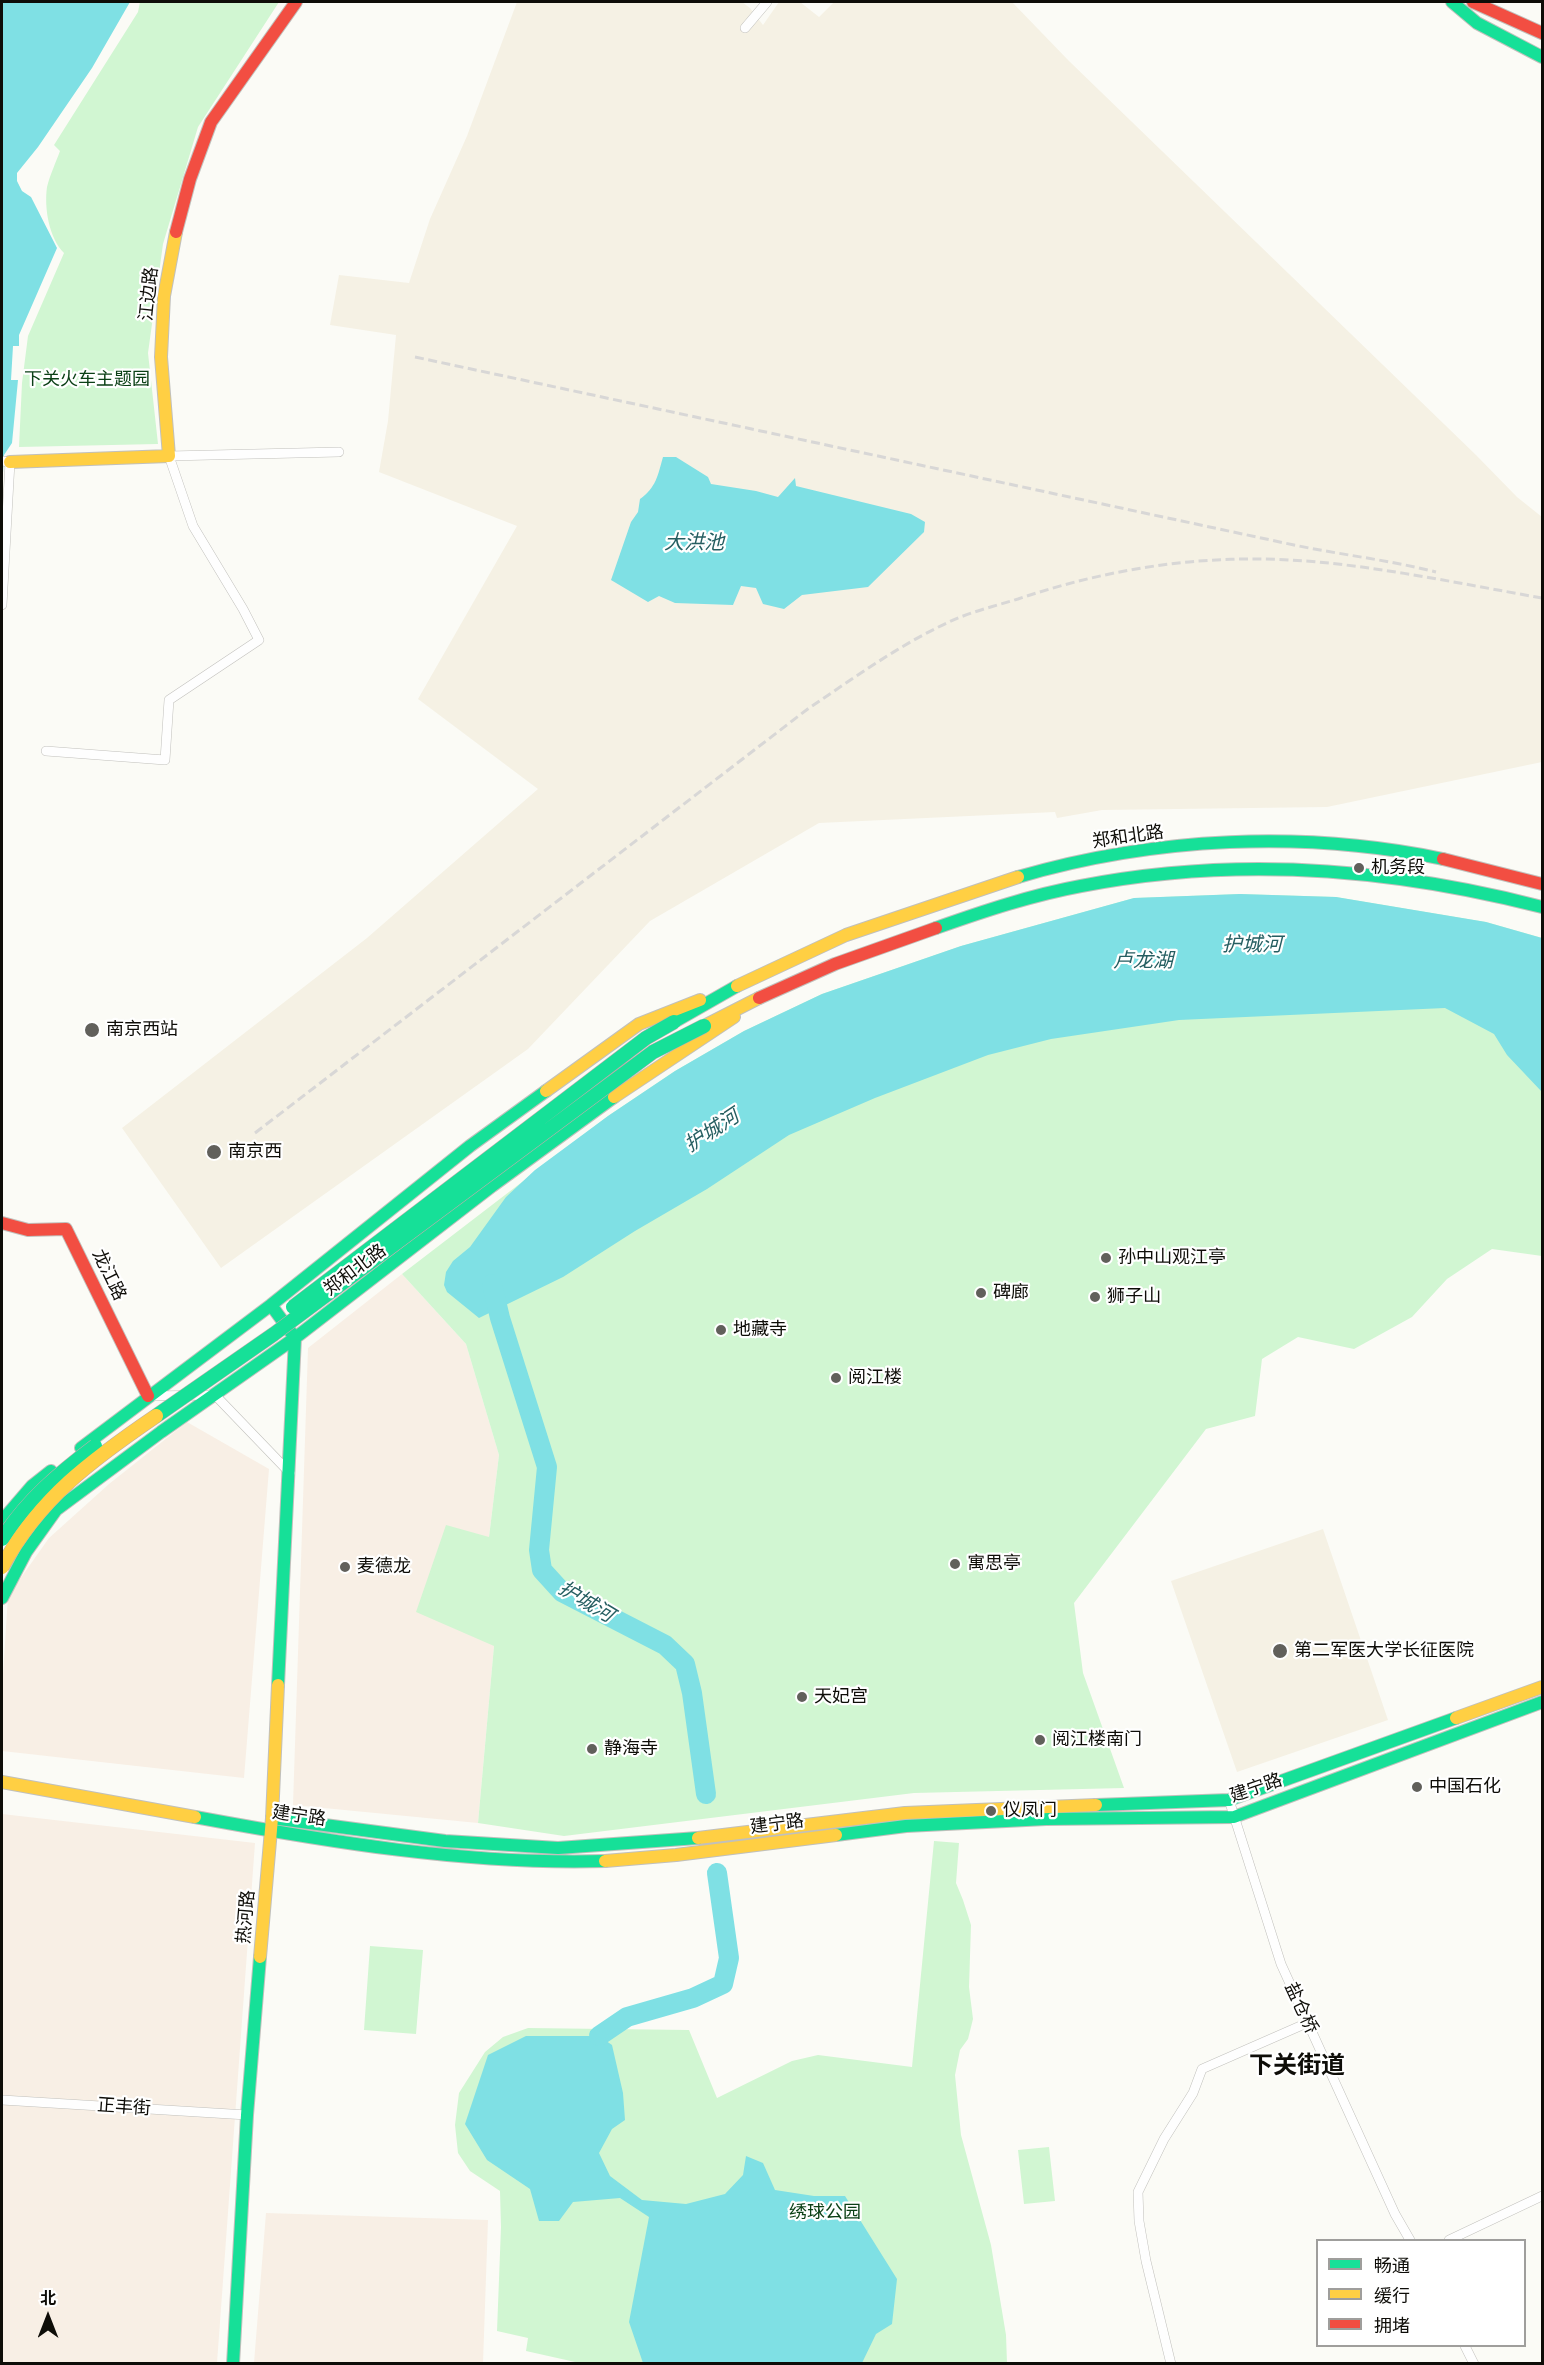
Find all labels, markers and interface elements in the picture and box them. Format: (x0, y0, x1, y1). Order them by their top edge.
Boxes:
street label: 江边路 (135, 266, 163, 322)
park label: 下关火车主题园 (24, 369, 150, 391)
water label: 大洪池 (664, 531, 724, 555)
street label: 郑和北路 (1091, 821, 1165, 853)
place label: 机务段 (1371, 857, 1425, 879)
marker: 机务段 (1352, 861, 1366, 875)
water label: 护城河 (1222, 933, 1282, 957)
water label: 卢龙湖 (1113, 949, 1173, 973)
place label: 南京西站 (106, 1019, 178, 1041)
marker: 南京西站 (83, 1021, 101, 1039)
water label: 护城河 (680, 1105, 744, 1157)
place label: 南京西 (228, 1141, 282, 1163)
marker: 南京西 (205, 1143, 223, 1161)
street label: 郑和北路 (320, 1240, 390, 1300)
street label: 龙江路 (87, 1246, 131, 1304)
place label: 孙中山观江亭 (1118, 1247, 1226, 1269)
marker: 孙中山观江亭 (1099, 1251, 1113, 1265)
place label: 碑廊 (993, 1282, 1029, 1304)
marker: 碑廊 (974, 1286, 988, 1300)
place label: 狮子山 (1107, 1286, 1161, 1308)
marker: 狮子山 (1088, 1290, 1102, 1304)
place label: 地藏寺 (733, 1319, 787, 1341)
marker: 地藏寺 (714, 1323, 728, 1337)
place label: 阅江楼 (848, 1367, 902, 1389)
marker: 阅江楼 (829, 1371, 843, 1385)
place label: 寓思亭 (967, 1553, 1021, 1575)
place label: 麦德龙 (357, 1556, 411, 1578)
marker: 寓思亭 (948, 1557, 962, 1571)
marker: 麦德龙 (338, 1560, 352, 1574)
water label: 护城河 (554, 1576, 618, 1628)
place label: 第二军医大学长征医院 (1294, 1640, 1474, 1662)
marker: 第二军医大学长征医院 (1271, 1642, 1289, 1660)
place label: 天妃宫 (814, 1686, 868, 1708)
marker: 天妃宫 (795, 1690, 809, 1704)
place label: 阅江楼南门 (1052, 1729, 1142, 1751)
marker: 阅江楼南门 (1033, 1733, 1047, 1747)
place label: 静海寺 (604, 1738, 658, 1760)
marker: 静海寺 (585, 1742, 599, 1756)
street label: 建宁路 (1227, 1769, 1285, 1807)
place label: 中国石化 (1429, 1776, 1501, 1798)
marker: 中国石化 (1410, 1780, 1424, 1794)
place label: 仪凤门 (1003, 1800, 1057, 1822)
street label: 建宁路 (271, 1802, 327, 1830)
marker: 仪凤门 (984, 1804, 998, 1818)
street label: 建宁路 (749, 1810, 805, 1838)
street label: 热河路 (233, 1889, 259, 1945)
street label: 盐仓桥 (1280, 1979, 1322, 2037)
district label: 下关街道 (1249, 2052, 1345, 2080)
street label: 正丰街 (96, 2094, 152, 2120)
park label: 绣球公园 (789, 2202, 861, 2224)
legend (1316, 2239, 1526, 2347)
text: 畅通 (1374, 2258, 1410, 2276)
north arrow (18, 2287, 78, 2347)
text: 缓行 (1374, 2288, 1410, 2306)
text: 北 (40, 2291, 56, 2307)
text: 拥堵 (1374, 2318, 1410, 2336)

